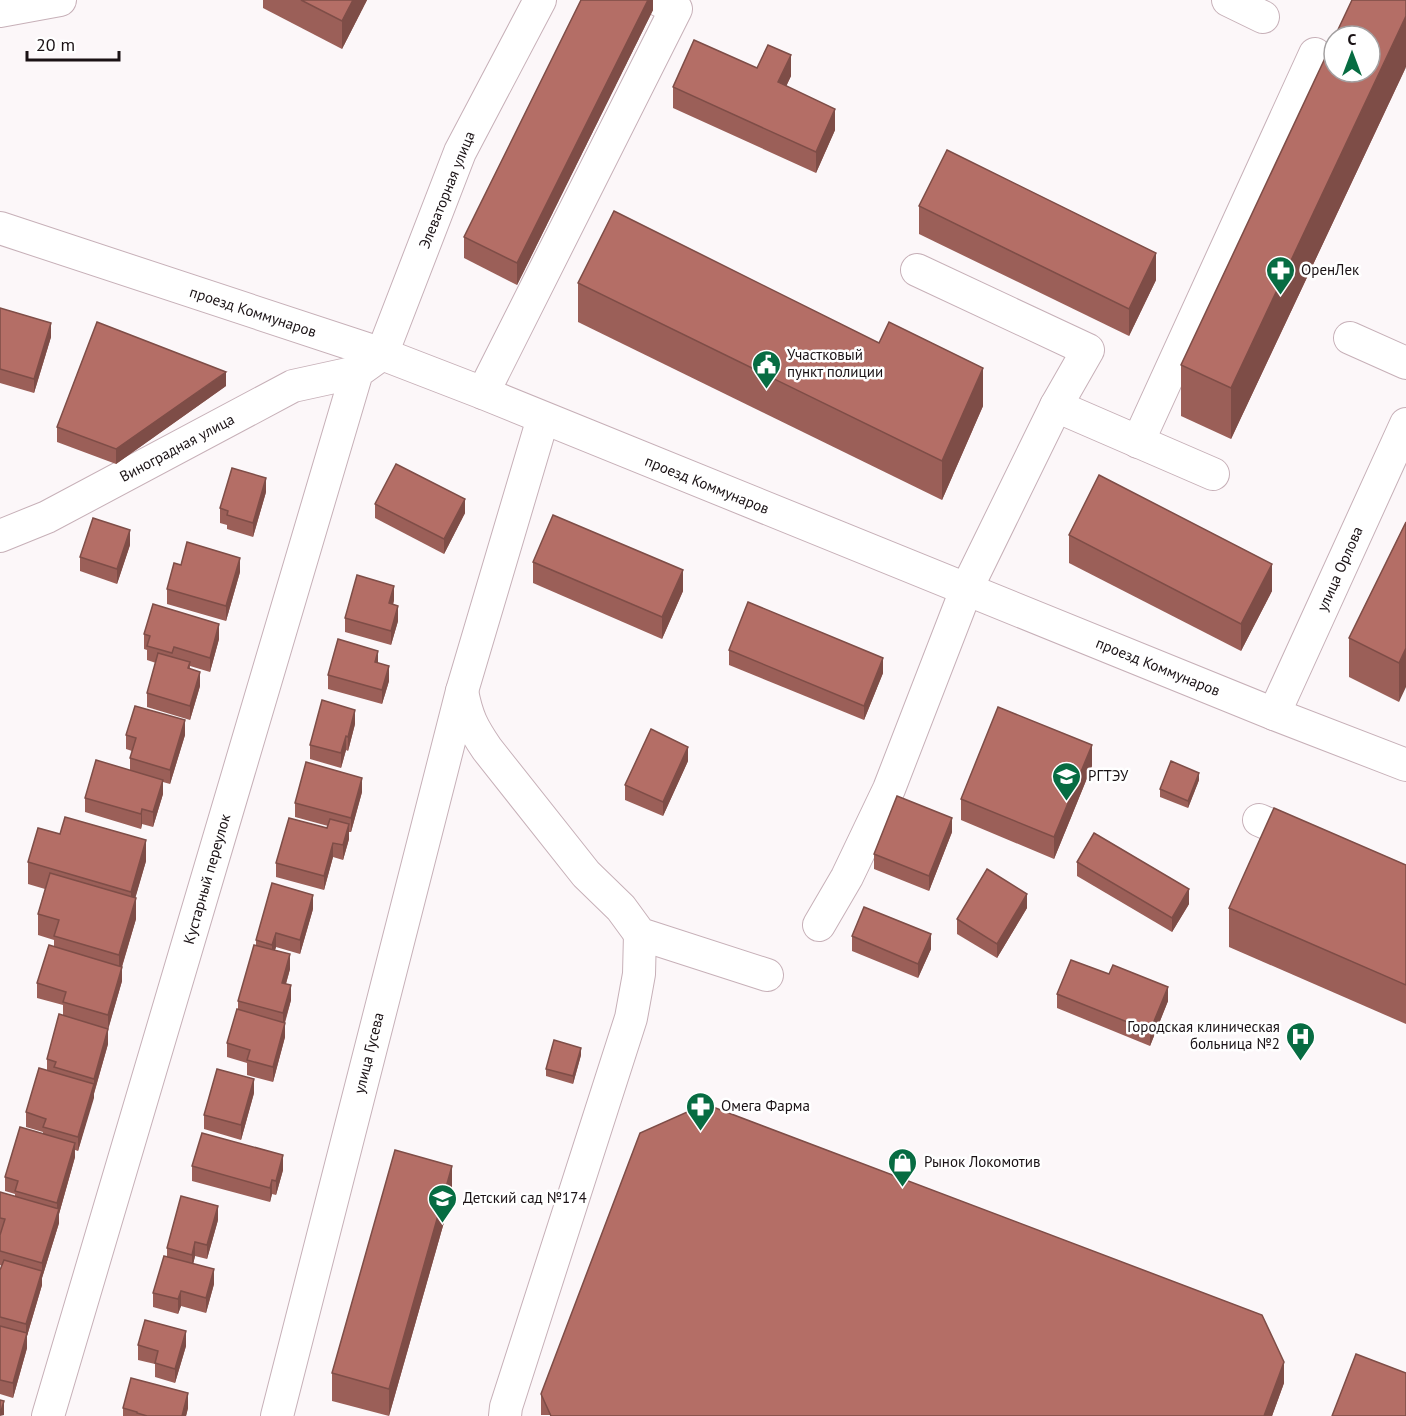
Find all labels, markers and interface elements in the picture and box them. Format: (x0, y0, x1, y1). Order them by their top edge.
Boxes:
scale bar (27, 24, 118, 62)
north arrow (1322, 24, 1382, 84)
text: С (1348, 29, 1357, 49)
text: 20 m (36, 33, 75, 56)
street label: Элеваторная улица (414, 128, 479, 251)
pharmacy icon: ОренЛек (1264, 254, 1296, 296)
place label: ОренЛек (1301, 260, 1360, 279)
street label: проезд Коммунаров (187, 282, 319, 341)
place label: Участковый пункт полиции (787, 345, 883, 381)
public building icon: Участковый пункт полиции (750, 348, 782, 390)
street label: Виноградная улица (116, 409, 237, 486)
street label: проезд Коммунаров (642, 451, 772, 518)
street label: улица Орлова (1312, 523, 1367, 614)
street label: проезд Коммунаров (1093, 633, 1223, 700)
school or university icon: РГТЭУ (1051, 760, 1083, 802)
place label: РГТЭУ (1088, 766, 1129, 785)
street label: Кустарный переулок (179, 811, 234, 946)
street label: улица Гусева (349, 1010, 388, 1095)
place label: Городская клиническая больница №2 (1127, 1017, 1280, 1053)
hospital icon: Городская клиническая больница №2 (1285, 1020, 1317, 1062)
pharmacy icon: Омега Фарма (684, 1090, 716, 1132)
place label: Омега Фарма (721, 1096, 810, 1115)
shop icon: Рынок Локомотив (887, 1146, 919, 1188)
place label: Рынок Локомотив (924, 1152, 1041, 1171)
school or university icon: Детский сад №174 (426, 1182, 458, 1224)
place label: Детский сад №174 (463, 1188, 587, 1207)

